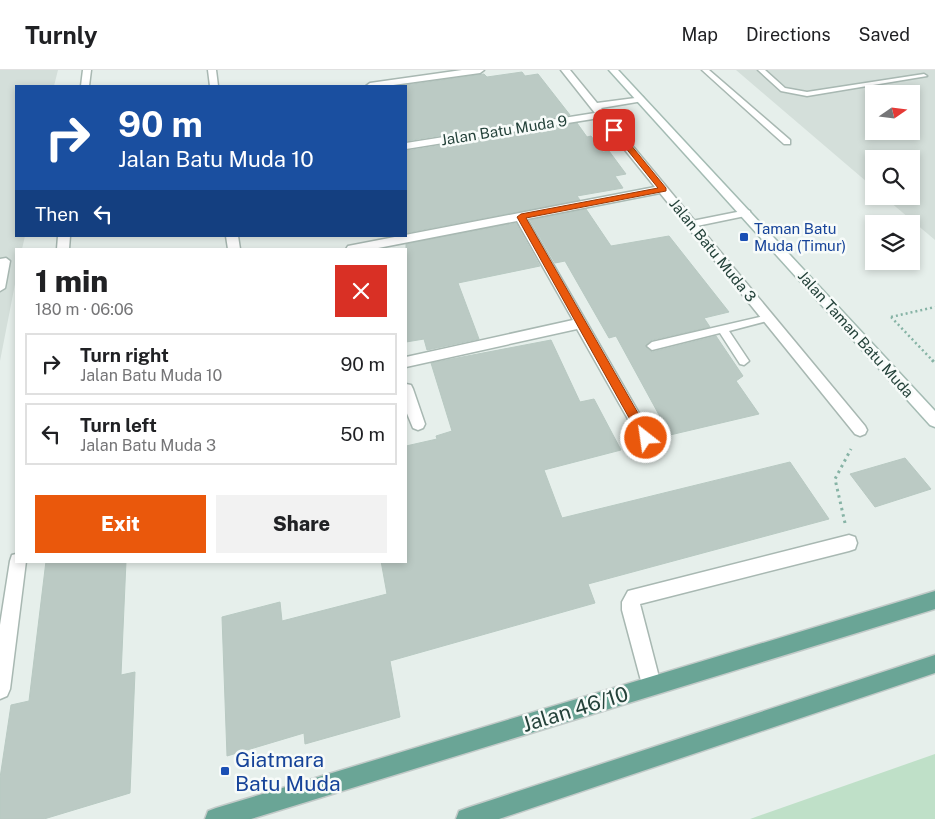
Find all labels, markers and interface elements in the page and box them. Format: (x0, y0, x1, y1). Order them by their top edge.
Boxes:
text: Turnly (25, 21, 98, 49)
text: Map (681, 24, 718, 45)
text: Directions (746, 24, 831, 45)
text: Saved (859, 24, 910, 45)
north arrow (865, 85, 920, 140)
map controls (865, 85, 920, 270)
text: 90 m (118, 104, 203, 145)
icon: right (35, 105, 100, 170)
pin (593, 109, 635, 151)
street label: Jalan Batu Muda 9 (440, 112, 568, 148)
icon: arrive (600, 116, 628, 144)
text: Jalan Batu Muda 10 (118, 146, 314, 172)
button: search (865, 150, 920, 205)
street label: Jalan Batu Muda 3 (666, 195, 760, 305)
icon: left (89, 200, 117, 228)
text: Then (35, 203, 79, 225)
button: layers (865, 215, 920, 270)
place label: Taman Batu Muda (Timur) (754, 220, 846, 254)
marker: Taman Batu Muda (Timur) (738, 231, 750, 243)
text: 1 min (35, 263, 108, 299)
button: close (335, 265, 387, 317)
street label: Jalan Taman Batu Muda (795, 267, 917, 401)
text: 180 m · 06:06 (35, 300, 134, 319)
text: Turn right (80, 344, 169, 366)
icon: right (37, 350, 65, 378)
text: 90 m (341, 353, 385, 375)
text: Jalan Batu Muda 10 (80, 366, 222, 385)
position arrow (619, 411, 671, 463)
text: Turn left (80, 414, 157, 436)
icon: left (37, 420, 65, 448)
text: 50 m (340, 423, 385, 445)
text: Jalan Batu Muda 3 (80, 436, 216, 455)
button: Exit (35, 495, 206, 553)
button: Share (216, 495, 387, 553)
street label: Jalan 46/10 (519, 681, 631, 737)
place label: Giatmara Batu Muda (235, 747, 341, 796)
marker: Giatmara Batu Muda (219, 765, 231, 777)

